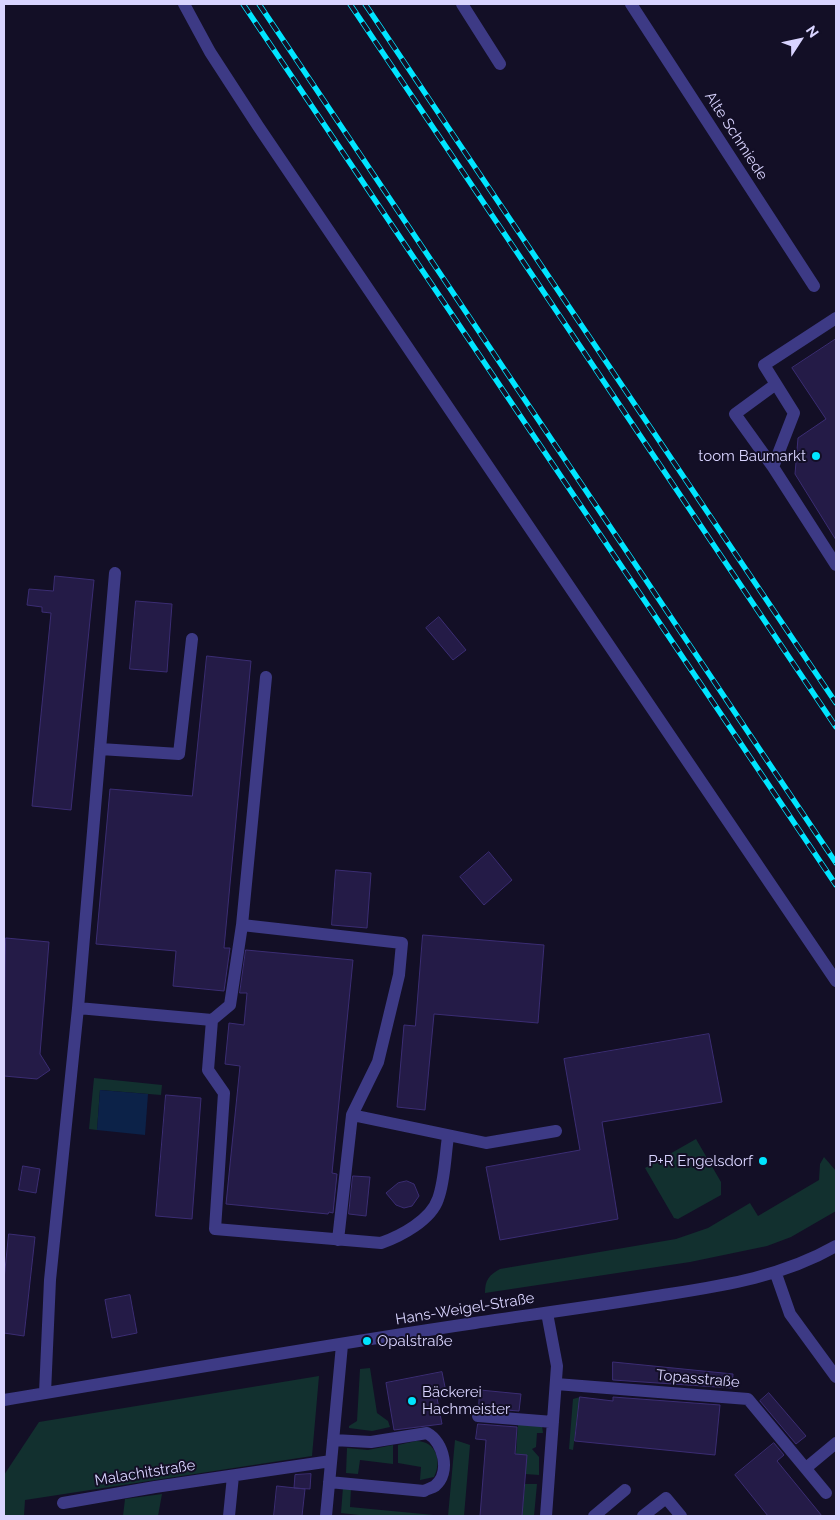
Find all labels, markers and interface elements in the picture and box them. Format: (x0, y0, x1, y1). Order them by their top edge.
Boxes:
north arrow (775, 15, 825, 65)
text: N (803, 22, 822, 40)
street label: Alte Schmiede (701, 88, 771, 184)
place label: toom Baumarkt (698, 447, 806, 465)
marker: toom Baumarkt (810, 450, 822, 462)
place label: P+R Engelsdorf (648, 1152, 753, 1170)
marker: P+R Engelsdorf (757, 1155, 769, 1167)
street label: Hans-Weigel-Straße (394, 1289, 536, 1329)
place label: Opalstraße (377, 1332, 452, 1350)
marker: Opalstraße (361, 1335, 373, 1347)
street label: Topasstraße (655, 1366, 741, 1392)
place label: Bäckerei Hachmeister (422, 1383, 510, 1418)
marker: Bäckerei Hachmeister (406, 1395, 418, 1407)
street label: Malachitstraße (93, 1456, 197, 1490)

